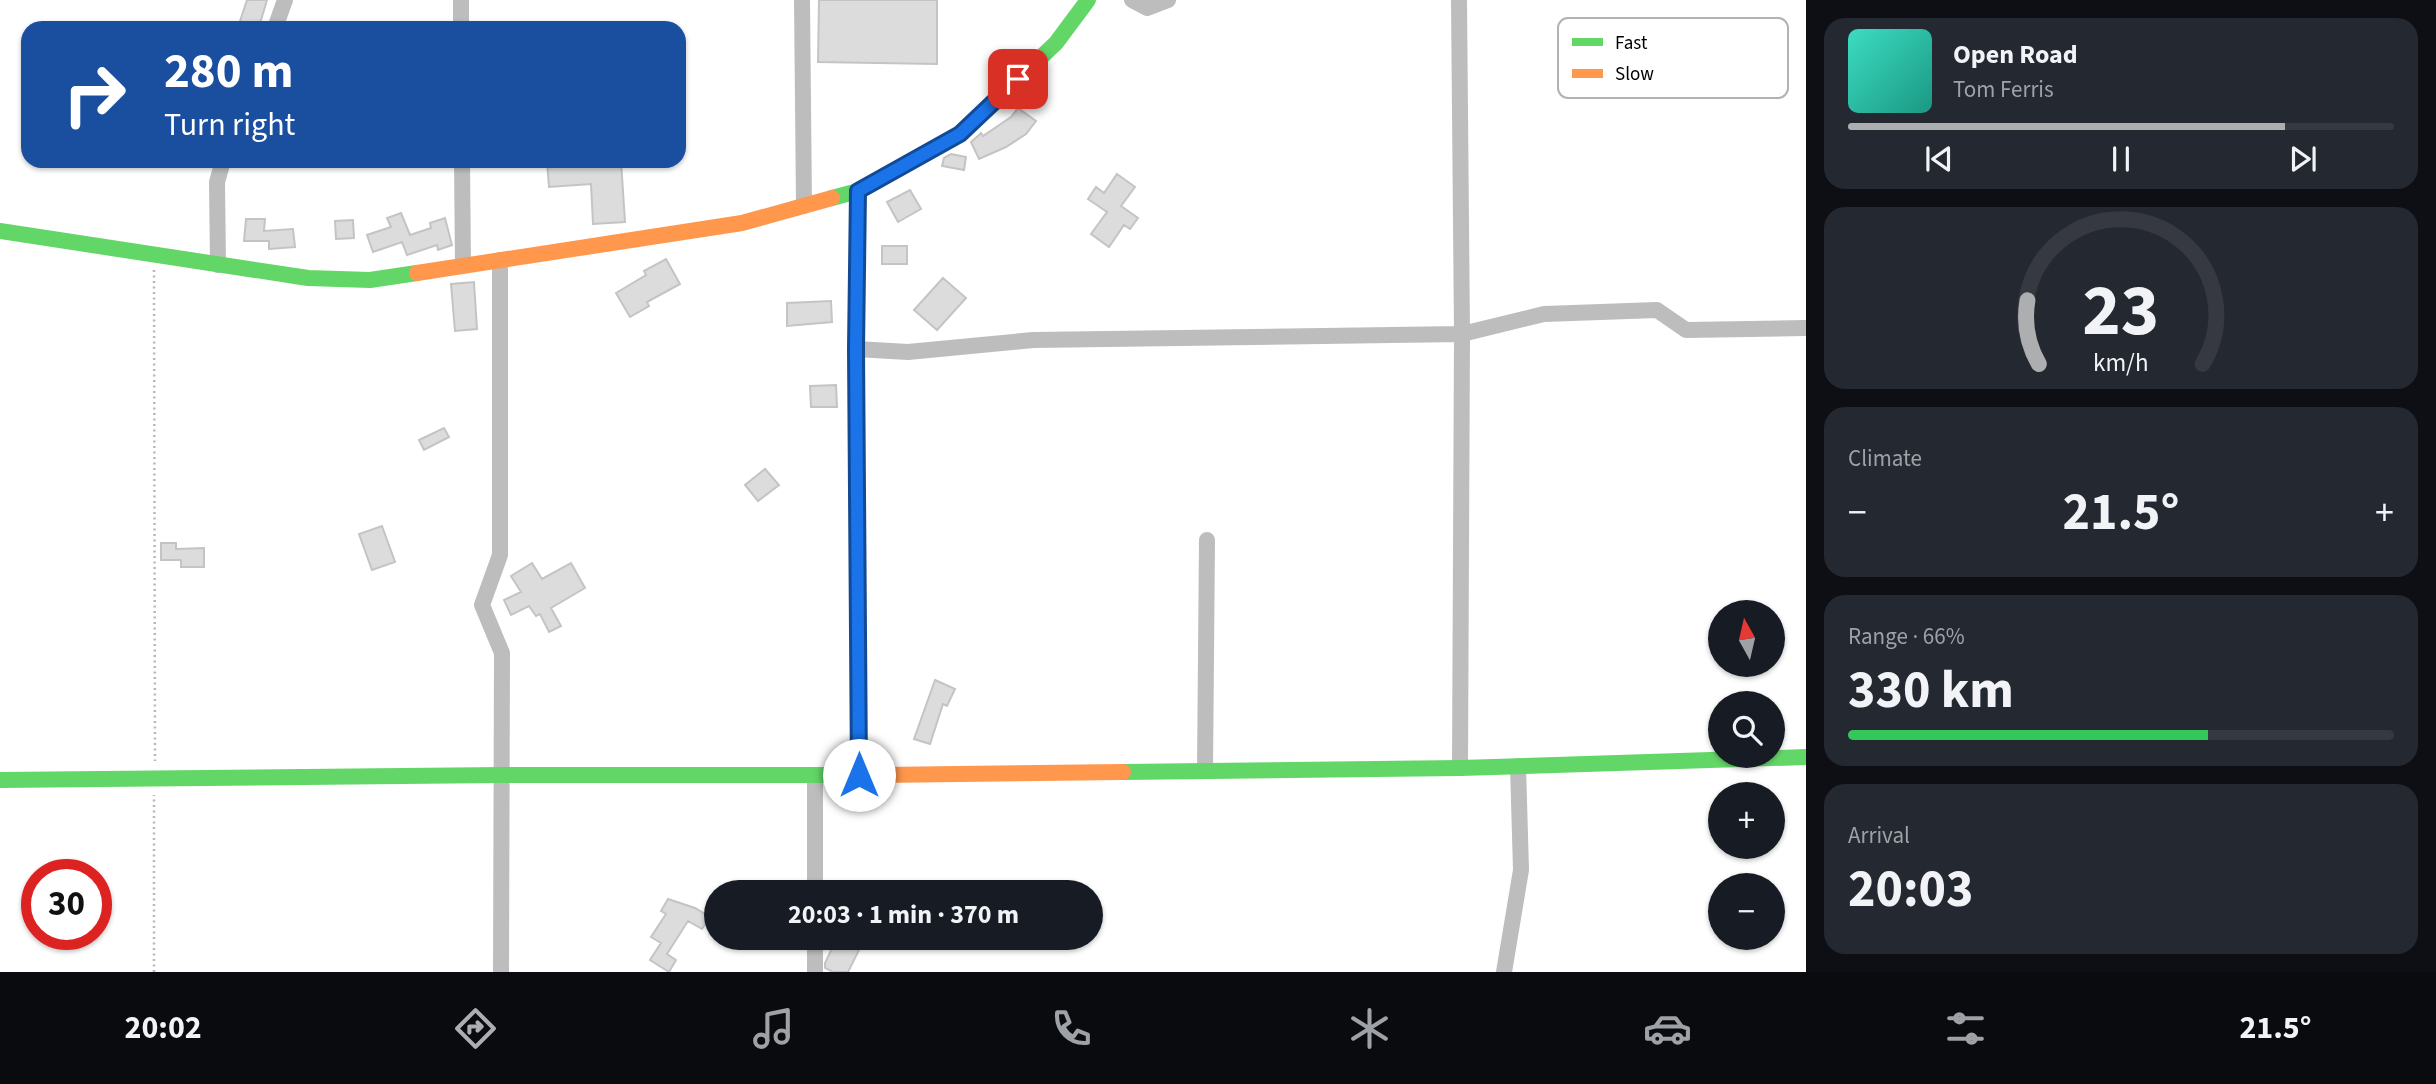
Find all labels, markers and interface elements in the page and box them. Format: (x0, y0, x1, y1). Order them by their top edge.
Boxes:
legend (1558, 18, 1788, 98)
text: Fast (1615, 30, 1648, 57)
text: Open Road (1953, 36, 2078, 73)
text: 280 m (164, 37, 293, 107)
icon: right (49, 49, 140, 140)
pin (988, 49, 1048, 109)
icon: arrive (999, 60, 1037, 98)
text: Slow (1615, 61, 1654, 88)
text: Tom Ferris (1953, 73, 2054, 106)
text: Turn right (164, 102, 295, 148)
icon: previous (1920, 140, 1958, 178)
icon: pause (2102, 140, 2140, 178)
icon: next (2284, 140, 2322, 178)
text: 23 (2083, 259, 2159, 363)
text: km/h (2093, 344, 2149, 380)
text: Climate (1848, 442, 1922, 475)
text: 21.5° (2063, 476, 2179, 550)
text: − (1848, 486, 1867, 540)
text: + (2375, 486, 2394, 540)
north arrow (1708, 600, 1785, 677)
map controls (1708, 600, 1785, 950)
text: Range · 66% (1848, 620, 1965, 653)
text: 330 km (1848, 654, 2014, 728)
button: search (1708, 691, 1785, 768)
position arrow (822, 738, 896, 812)
button: + (1708, 782, 1785, 859)
text: Arrival (1848, 819, 1910, 852)
text: 20:03 (1848, 853, 1973, 927)
speed limit sign: 30 (21, 859, 112, 950)
button: − (1708, 873, 1785, 950)
text: 20:03 · 1 min · 370 m (788, 896, 1019, 933)
icon: directions (451, 1004, 500, 1053)
icon: music (749, 1004, 798, 1053)
icon: phone (1047, 1004, 1096, 1053)
icon: climate (1345, 1004, 1394, 1053)
icon: car (1643, 1004, 1692, 1053)
icon: filters (1941, 1004, 1990, 1053)
text: 20:02 (125, 1005, 202, 1051)
text: 21.5° (2239, 1005, 2311, 1051)

